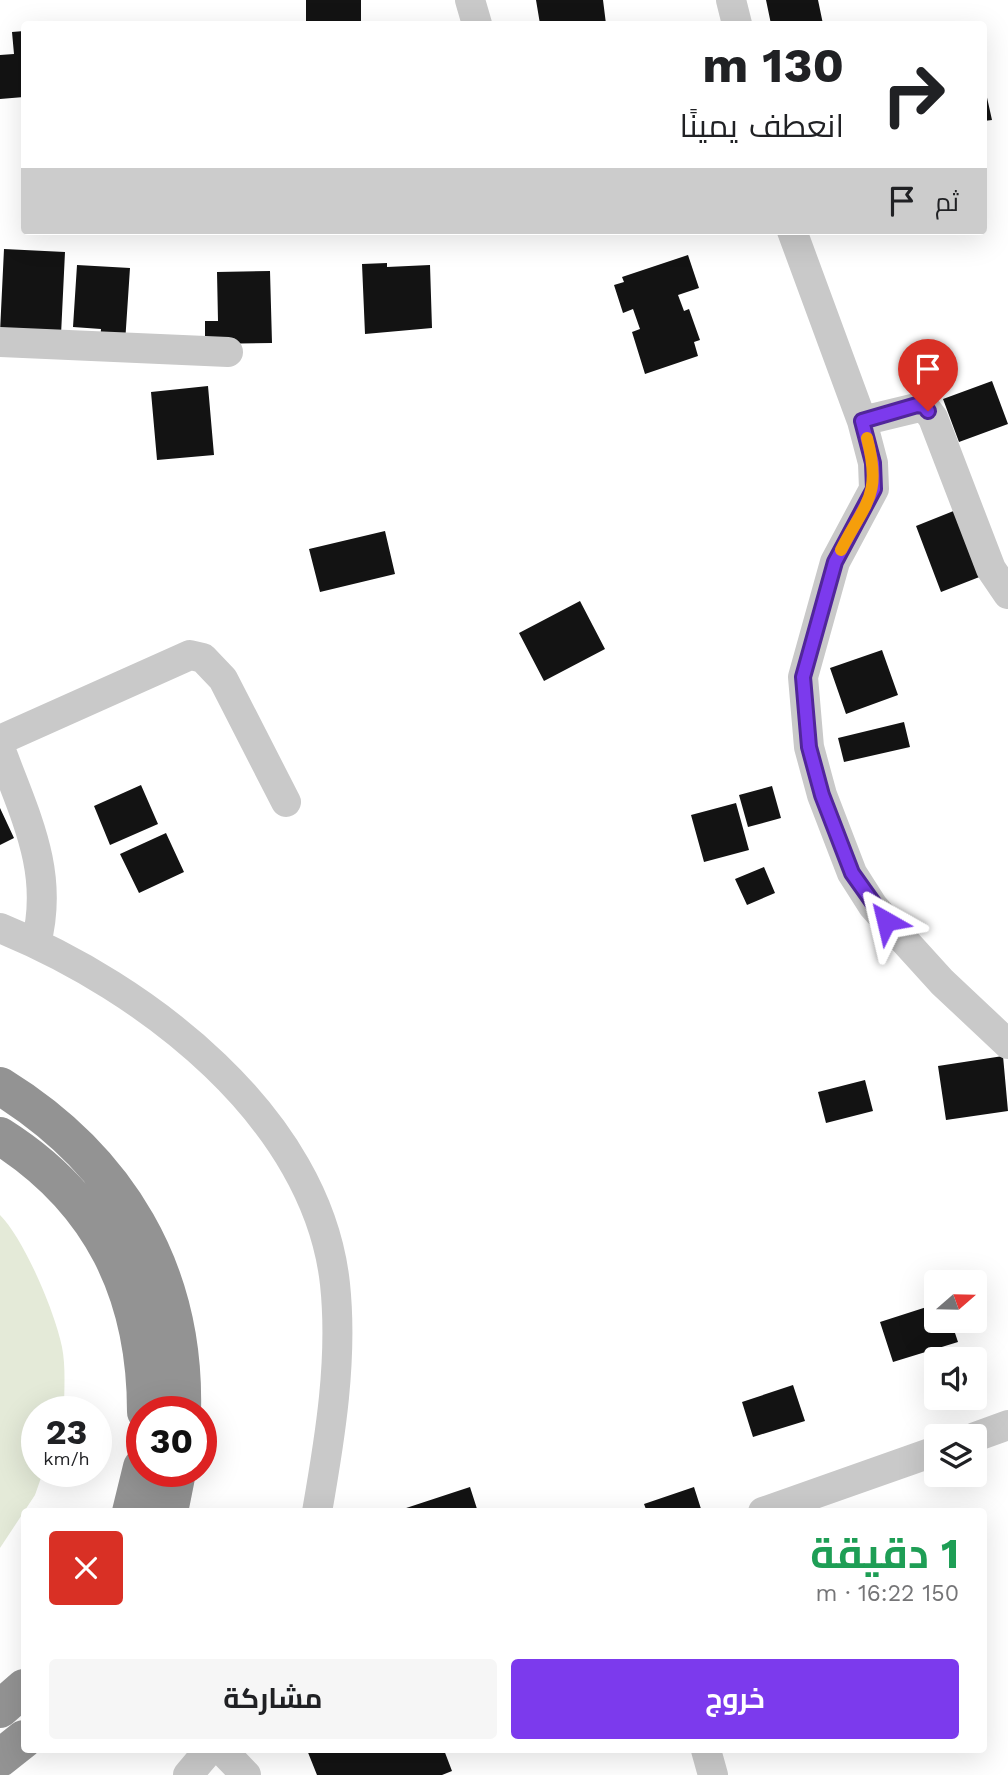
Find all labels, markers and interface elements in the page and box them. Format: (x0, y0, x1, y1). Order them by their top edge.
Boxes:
text: 130 m (702, 36, 844, 94)
icon: right (868, 49, 959, 140)
text: انعطف يمينًا (679, 107, 844, 145)
icon: arrive (883, 182, 921, 220)
text: ثم (935, 187, 959, 217)
pin (898, 339, 958, 411)
icon: arrive (909, 350, 947, 388)
position arrow (849, 884, 923, 958)
north arrow (924, 1270, 987, 1334)
map controls (924, 1270, 987, 1487)
button: sound (924, 1347, 987, 1410)
speed limit sign: 30 (126, 1396, 217, 1487)
text: 23 (46, 1411, 87, 1453)
button: layers (924, 1424, 987, 1487)
text: km/h (43, 1448, 90, 1469)
text: 1 دقيقة (810, 1529, 959, 1578)
button: close (49, 1531, 123, 1605)
text: 150 m · 16:22 (816, 1580, 959, 1607)
button: مشاركة (49, 1659, 497, 1739)
button: خروج (511, 1659, 959, 1739)

